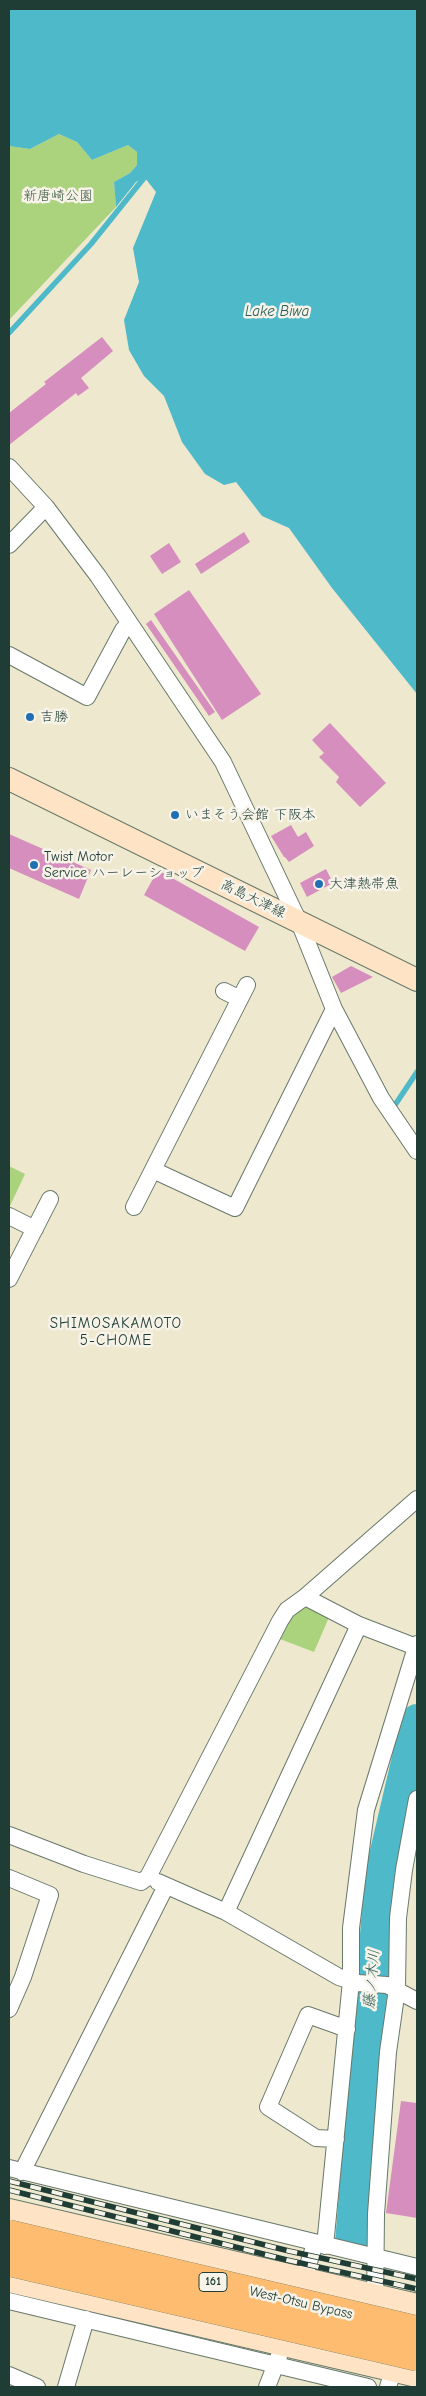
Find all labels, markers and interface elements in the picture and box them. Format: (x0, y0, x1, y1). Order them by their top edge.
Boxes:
park label: 新唐崎公園 (23, 188, 93, 204)
water label: Lake Biwa (245, 303, 309, 321)
place label: 吉勝 (40, 709, 68, 725)
marker: 吉勝 (24, 711, 36, 723)
place label: いまそう会館 下阪本 (185, 807, 316, 823)
marker: いまそう会館 下阪本 (169, 809, 181, 821)
place label: Twist Motor Service ハーレーショップ (44, 849, 204, 882)
marker: Twist Motor Service ハーレーショップ (28, 859, 40, 871)
street label: 高島大津線 (218, 876, 288, 922)
place label: 大津熱帯魚 (329, 876, 399, 892)
marker: 大津熱帯魚 (313, 878, 325, 890)
district label: SHIMOSAKAMOTO 5-CHOME (48, 1315, 184, 1350)
water label: 藤ノ木川 (360, 1948, 384, 2010)
road number: 161 (199, 2272, 227, 2292)
street label: West-Otsu Bypass (248, 2283, 354, 2323)

